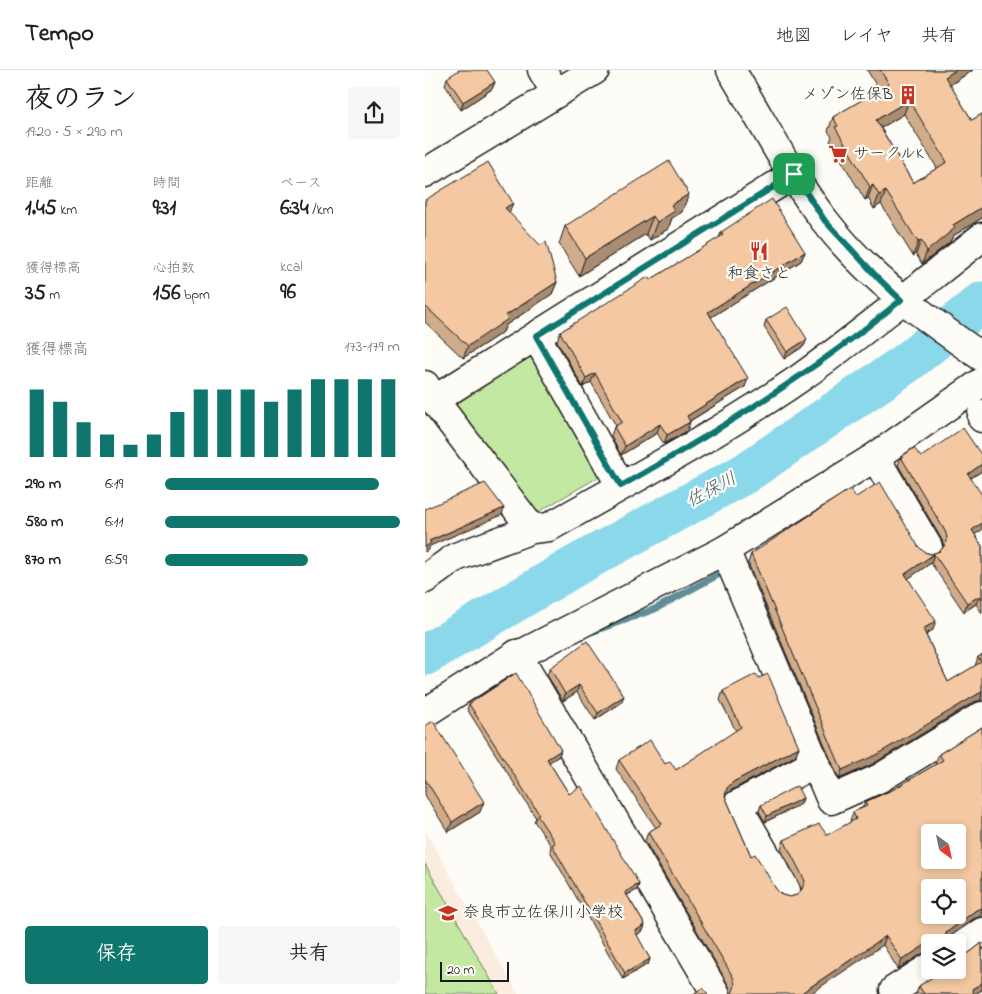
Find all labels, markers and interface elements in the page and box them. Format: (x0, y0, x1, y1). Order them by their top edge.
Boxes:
text: Tempo (25, 17, 94, 52)
text: 地図 (776, 24, 812, 50)
text: レイヤ (840, 24, 893, 50)
text: 共有 (921, 24, 957, 50)
text: 夜のラン (25, 80, 137, 121)
place label: メゾン佐保B (802, 83, 893, 107)
building icon: メゾン佐保B (897, 84, 919, 106)
button: share (348, 87, 400, 139)
text: 19:20 · 5 × 290 m (25, 120, 123, 144)
place label: サークルK (853, 142, 924, 166)
supermarket icon: サークルK (827, 143, 849, 165)
pin (773, 153, 815, 195)
icon: arrive (780, 160, 808, 188)
text: 距離 (25, 173, 53, 194)
text: 時間 (153, 173, 181, 194)
text: ペース (280, 173, 322, 194)
text: 1.45 (25, 194, 57, 224)
text: 9:31 (153, 194, 176, 224)
text: 6:34 (280, 194, 309, 224)
text: km (57, 200, 77, 221)
text: /km (309, 200, 334, 221)
restaurant icon: 和食さと (748, 240, 770, 262)
text: kcal (280, 257, 303, 278)
text: 獲得標高 (25, 258, 81, 279)
text: 心拍数 (153, 258, 195, 279)
place label: 和食さと (727, 262, 791, 286)
text: 96 (280, 278, 296, 308)
text: 35 (25, 279, 46, 309)
text: 156 (153, 279, 181, 309)
text: m (46, 285, 60, 306)
text: bpm (181, 285, 210, 306)
text: 173–179 m (344, 335, 400, 359)
text: 獲得標高 (25, 338, 89, 362)
water label: 佐保川 (682, 467, 742, 515)
text: 290 m (25, 472, 61, 496)
text: 6:19 (105, 472, 123, 496)
text: 580 m (25, 510, 63, 534)
text: 6:11 (105, 510, 124, 534)
text: 870 m (25, 548, 61, 572)
text: 6:59 (105, 548, 127, 572)
north arrow (921, 824, 966, 869)
map controls (921, 824, 966, 979)
button: locate (921, 879, 966, 924)
place label: 奈良市立佐保川小学校 (463, 901, 623, 925)
school or university icon: 奈良市立佐保川小学校 (437, 902, 459, 924)
button: 保存 (25, 926, 208, 984)
button: 共有 (218, 926, 400, 984)
button: layers (921, 934, 966, 979)
scale bar (440, 959, 509, 982)
text: 20 m (447, 960, 474, 981)

